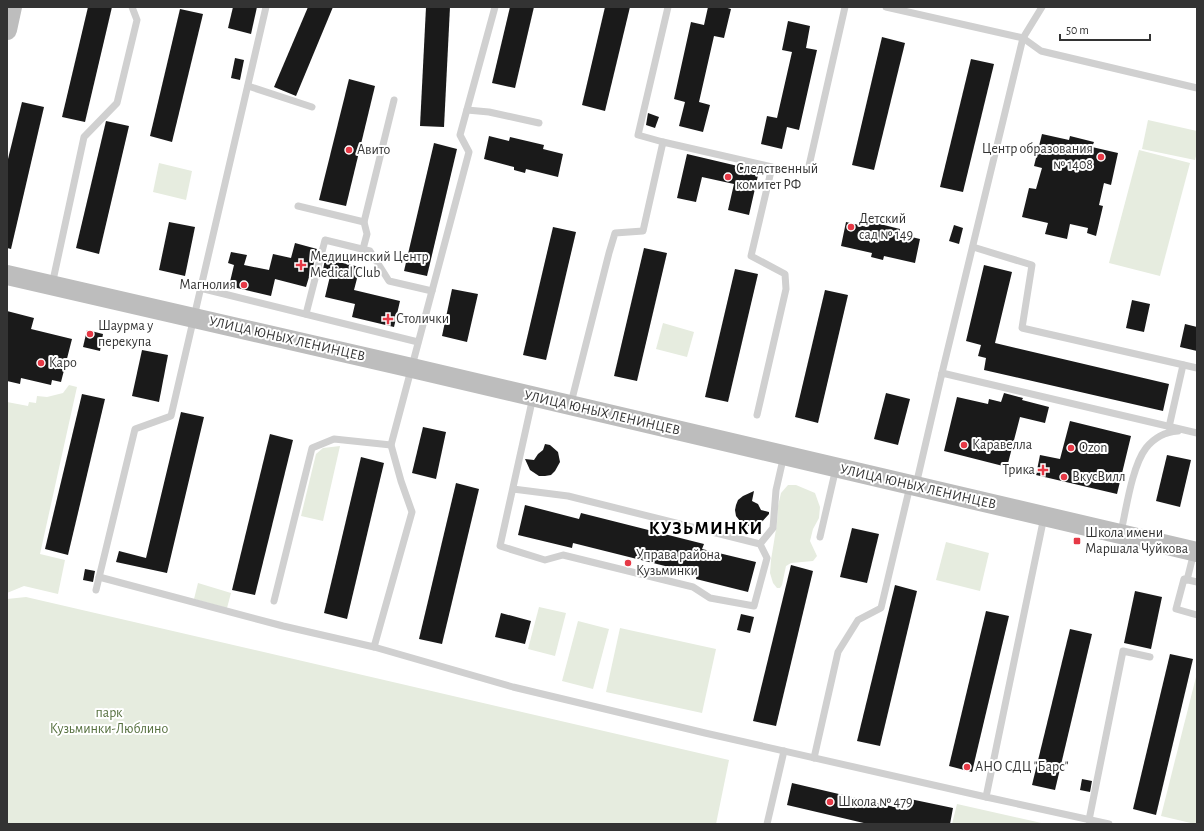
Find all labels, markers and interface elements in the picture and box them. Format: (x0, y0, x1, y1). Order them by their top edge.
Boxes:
scale bar (1060, 16, 1150, 42)
text: 50 m (1066, 24, 1089, 36)
place label: Центр образования № 1408 (982, 142, 1093, 172)
place label: Авито (357, 143, 391, 157)
marker: Авито (344, 145, 354, 155)
marker: Центр образования № 1408 (1096, 152, 1106, 162)
place label: Следственный комитет РФ (736, 162, 818, 192)
marker: Следственный комитет РФ (723, 172, 733, 182)
place label: Детский сад № 149 (859, 212, 913, 242)
marker: Детский сад № 149 (846, 222, 856, 232)
place label: Медицинский Центр Medical Club (310, 250, 429, 280)
marker: Медицинский Центр Medical Club (295, 259, 307, 271)
place label: Магнолия (179, 278, 236, 292)
marker: Магнолия (239, 280, 249, 290)
place label: Столички (396, 312, 449, 326)
street label: УЛИЦА ЮНЫХ ЛЕНИНЦЕВ (208, 314, 366, 364)
marker: Столички (383, 314, 393, 324)
place label: Шаурма у перекупа (98, 319, 153, 349)
marker: Шаурма у перекупа (85, 329, 95, 339)
place label: Kapo (49, 356, 77, 370)
marker: Kapo (36, 358, 46, 368)
street label: УЛИЦА ЮНЫХ ЛЕНИНЦЕВ (523, 388, 681, 438)
place label: Каравелла (972, 438, 1033, 452)
marker: Каравелла (959, 440, 969, 450)
place label: Ozon (1079, 441, 1107, 455)
marker: Ozon (1066, 443, 1076, 453)
street label: УЛИЦА ЮНЫХ ЛЕНИНЦЕВ (839, 462, 997, 512)
place label: Трика (1003, 463, 1036, 477)
marker: Трика (1038, 465, 1048, 475)
place label: ВкусВилл (1072, 470, 1125, 484)
marker: ВкусВилл (1059, 472, 1069, 482)
district label: КУЗЬМИНКИ (649, 520, 763, 538)
place label: Школа имени Маршала Чуйкова (1085, 526, 1189, 556)
marker: Школа имени Маршала Чуйкова (1072, 536, 1082, 546)
place label: Управа района Кузьминки (636, 548, 721, 578)
marker: Управа района Кузьминки (623, 558, 633, 568)
park label: парк Кузьминки-Люблино (50, 706, 169, 736)
place label: АНО СДЦ "Барс" (975, 760, 1069, 774)
marker: АНО СДЦ "Барс" (962, 762, 972, 772)
place label: Школа № 479 (838, 795, 913, 809)
marker: Школа № 479 (825, 797, 835, 807)

